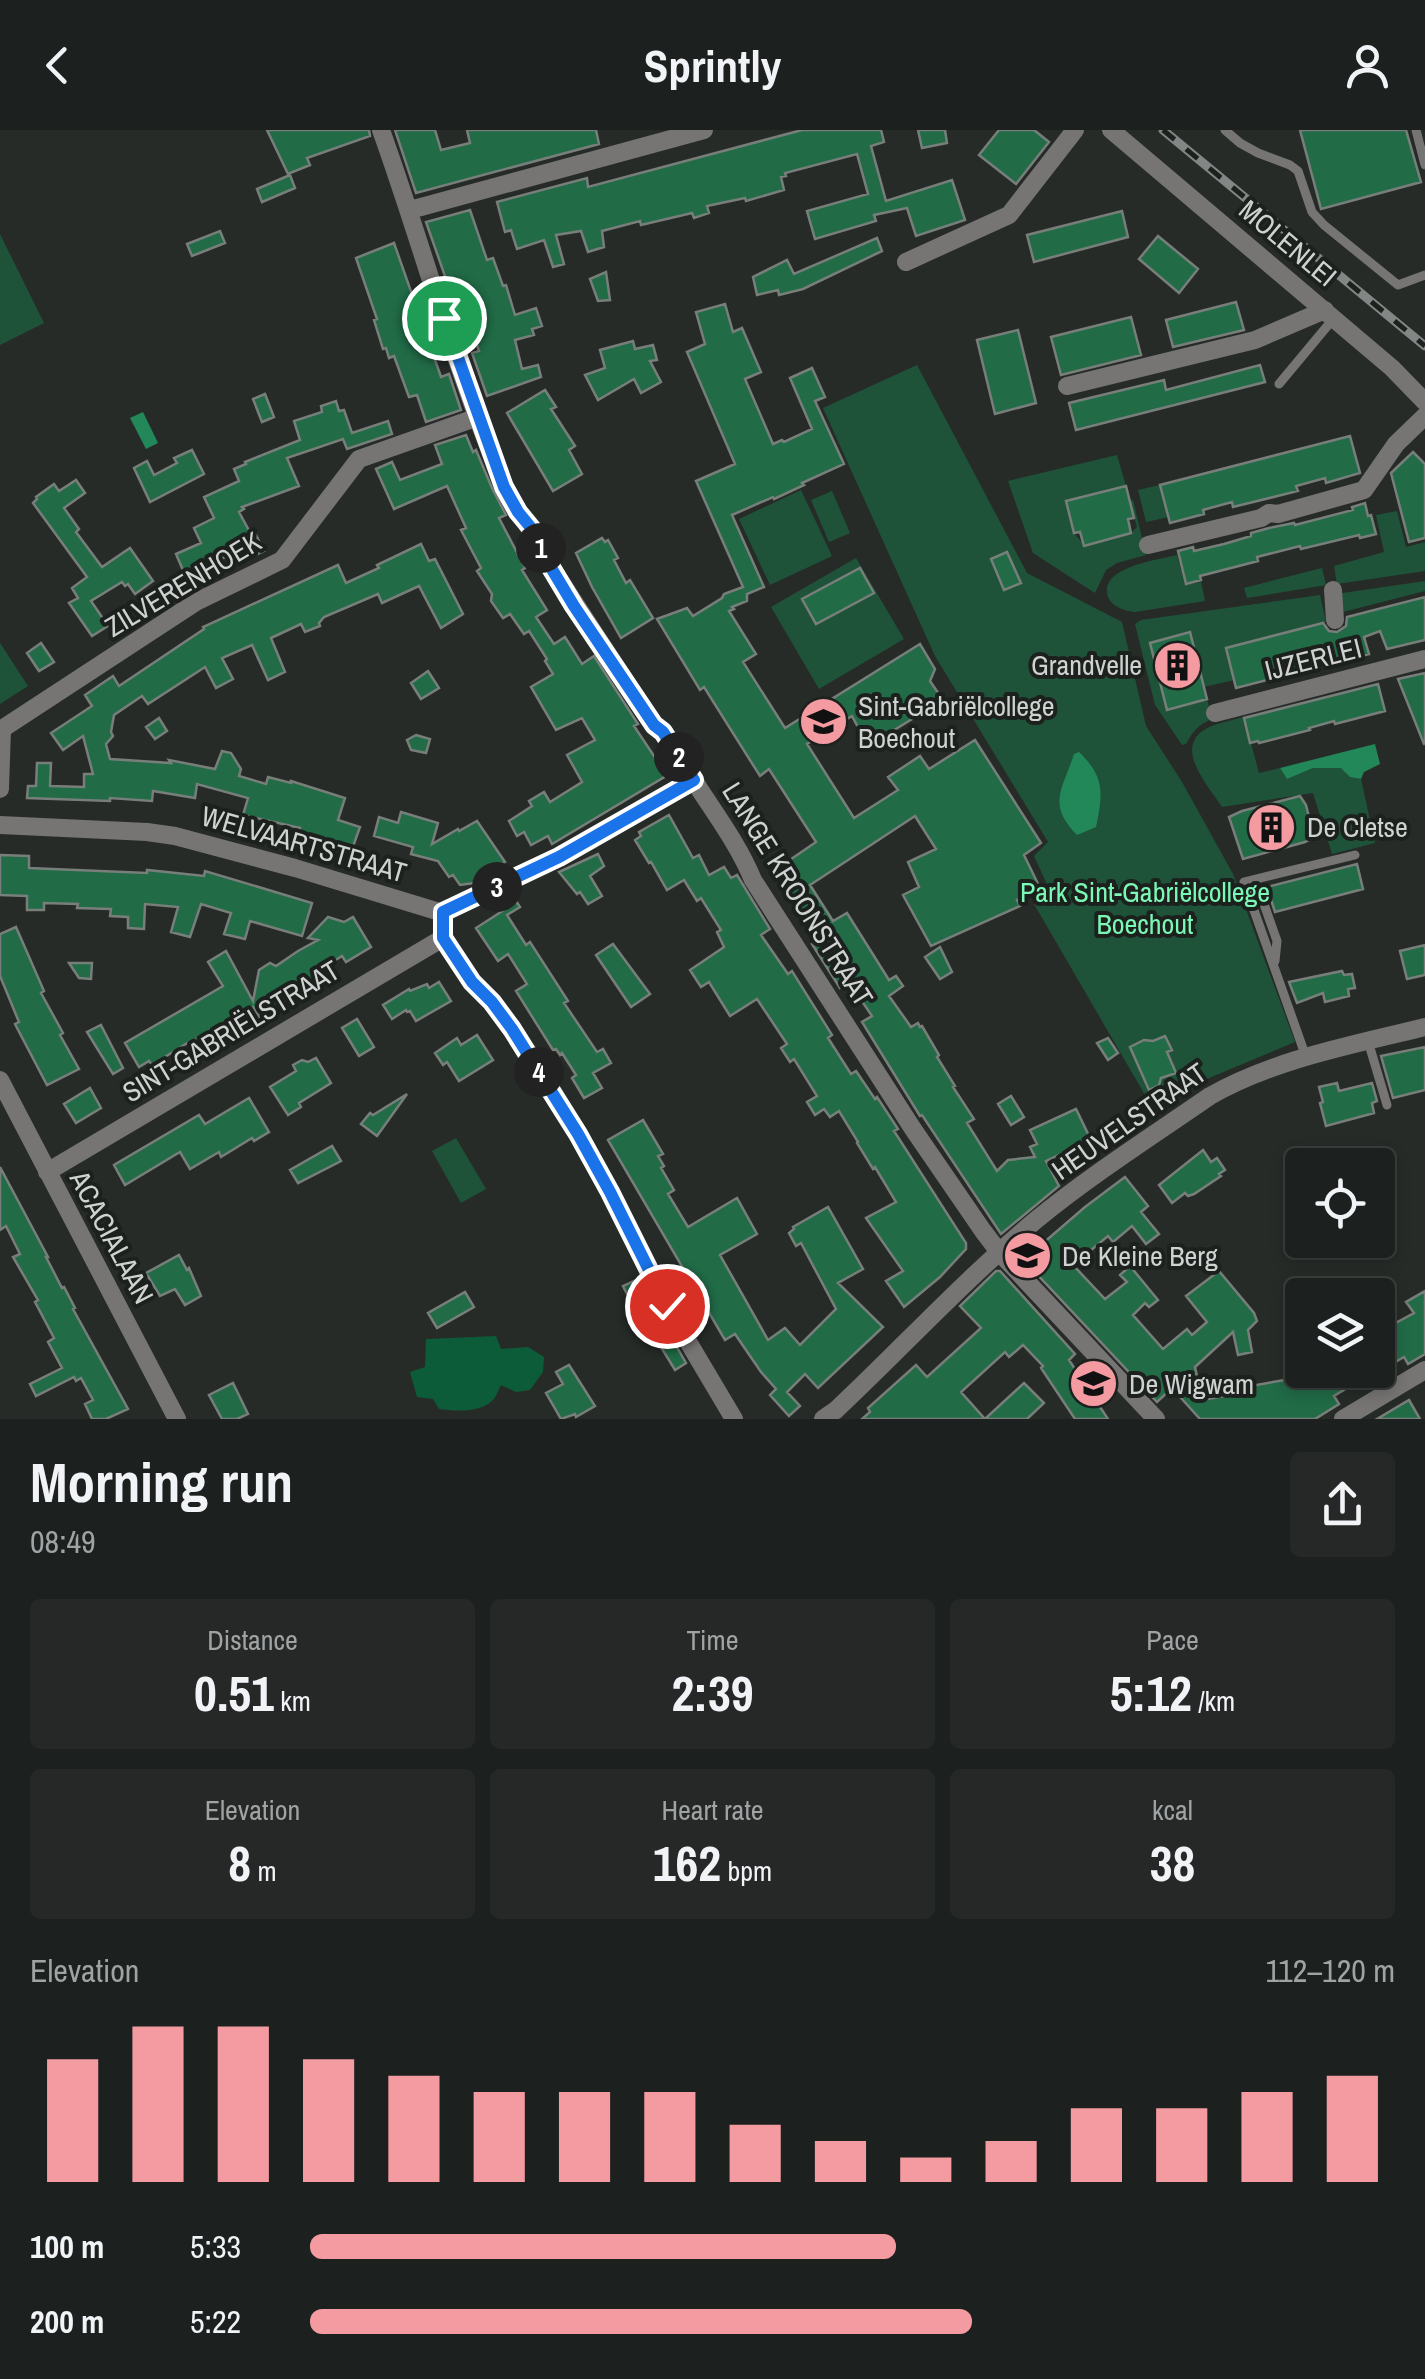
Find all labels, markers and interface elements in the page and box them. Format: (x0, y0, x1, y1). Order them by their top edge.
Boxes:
text: Sprintly (644, 35, 781, 96)
icon: back (30, 38, 85, 93)
icon: person (1340, 38, 1395, 93)
street label: MOLENLEI (1231, 191, 1345, 295)
pin (402, 276, 487, 361)
icon: arrive (417, 291, 472, 346)
street label: ZILVERENHOEK (98, 522, 268, 646)
pin: 1 (516, 523, 566, 573)
text: 1 (535, 529, 547, 567)
street label: IJZERLEI (1261, 629, 1365, 689)
building icon: Grandvelle (1151, 639, 1203, 691)
place label: Grandvelle (1031, 646, 1142, 684)
place label: Sint-Gabriëlcollege Boechout (858, 687, 1055, 757)
school or university icon: Sint-Gabriëlcollege Boechout (797, 696, 849, 748)
pin: 2 (654, 732, 704, 782)
text: 2 (673, 738, 685, 776)
street label: LANGE KROONSTRAAT (714, 775, 882, 1013)
street label: WELVAARTSTRAAT (197, 797, 411, 891)
building icon: De Cletse (1246, 801, 1298, 853)
place label: De Cletse (1307, 808, 1408, 846)
pin: 3 (472, 862, 522, 912)
text: 3 (491, 868, 503, 906)
park label: Park Sint-Gabriëlcollege Boechout (1020, 873, 1270, 943)
street label: SINT-GABRIËLSTRAAT (115, 951, 347, 1111)
pin: 4 (514, 1047, 564, 1097)
text: 4 (533, 1053, 545, 1091)
street label: HEUVELSTRAAT (1044, 1054, 1214, 1188)
map controls (1285, 1148, 1395, 1388)
button: locate (1285, 1148, 1395, 1258)
street label: ACACIALAAN (61, 1163, 163, 1310)
school or university icon: De Kleine Berg (1001, 1230, 1053, 1282)
place label: De Kleine Berg (1062, 1237, 1218, 1275)
pin (625, 1264, 710, 1349)
button: layers (1285, 1278, 1395, 1388)
icon: check (640, 1279, 695, 1334)
school or university icon: De Wigwam (1068, 1358, 1120, 1410)
place label: De Wigwam (1129, 1365, 1254, 1403)
text: Morning run (30, 1445, 293, 1519)
button: share (1290, 1452, 1395, 1557)
text: 08:49 (30, 1520, 96, 1563)
text: Distance (207, 1621, 298, 1659)
text: Time (687, 1621, 738, 1659)
text: Pace (1146, 1621, 1199, 1659)
text: 0.51 (194, 1659, 274, 1727)
text: 2:39 (671, 1659, 754, 1727)
text: 5:12 (1110, 1659, 1192, 1727)
text: km (274, 1682, 311, 1720)
text: /km (1192, 1682, 1235, 1720)
text: Elevation (205, 1791, 300, 1829)
text: Heart rate (661, 1791, 764, 1829)
text: kcal (1152, 1791, 1193, 1829)
text: 8 (228, 1829, 251, 1897)
text: 162 (653, 1829, 721, 1897)
text: 38 (1150, 1829, 1195, 1897)
text: m (251, 1852, 277, 1890)
text: bpm (721, 1852, 772, 1890)
text: Elevation (30, 1949, 139, 1992)
text: 112–120 m (1266, 1949, 1395, 1992)
text: 100 m (30, 2225, 104, 2268)
text: 5:33 (190, 2225, 241, 2268)
text: 200 m (30, 2300, 104, 2343)
text: 5:22 (190, 2300, 241, 2343)

